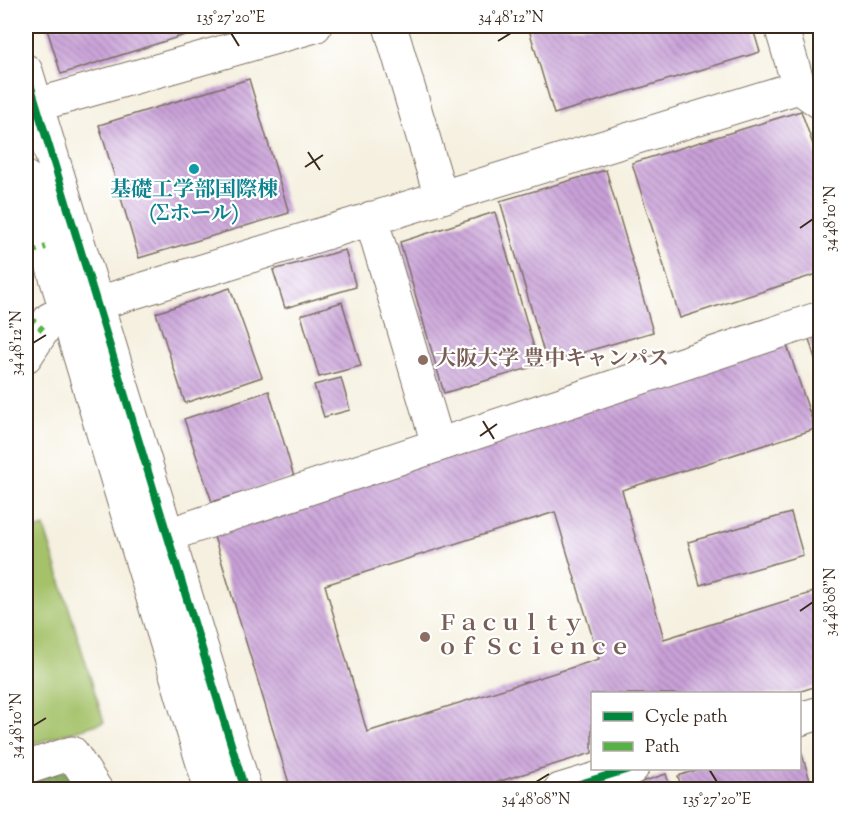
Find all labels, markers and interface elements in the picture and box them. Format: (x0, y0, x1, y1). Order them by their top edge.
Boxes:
text: 135°27'20"E (197, 8, 265, 29)
text: 34°48'12"N (478, 8, 544, 29)
marker: 基礎工学部国際棟 (Σホール) (187, 162, 201, 176)
place label: 基礎工学部国際棟 (Σホール) (110, 176, 278, 230)
text: 34°48'10"N (821, 186, 842, 252)
text: 34°48'12"N (7, 310, 28, 376)
place label: 大阪大学 豊中キャンパス (435, 345, 669, 375)
marker: 大阪大学 豊中キャンパス (416, 353, 430, 367)
text: 34°48'08"N (821, 568, 842, 636)
place label: Ｆａｃｕｌｔｙ ｏｆ Ｓｃｉｅｎｃｅ (437, 610, 630, 664)
marker: Ｆａｃｕｌｔｙ ｏｆ Ｓｃｉｅｎｃｅ (418, 630, 432, 644)
legend (591, 692, 801, 770)
text: 34°48'10"N (7, 693, 28, 759)
text: Cycle path (645, 705, 728, 731)
text: Path (645, 735, 680, 761)
text: 34°48'08"N (502, 790, 570, 811)
text: 135°27'20"E (683, 790, 751, 811)

